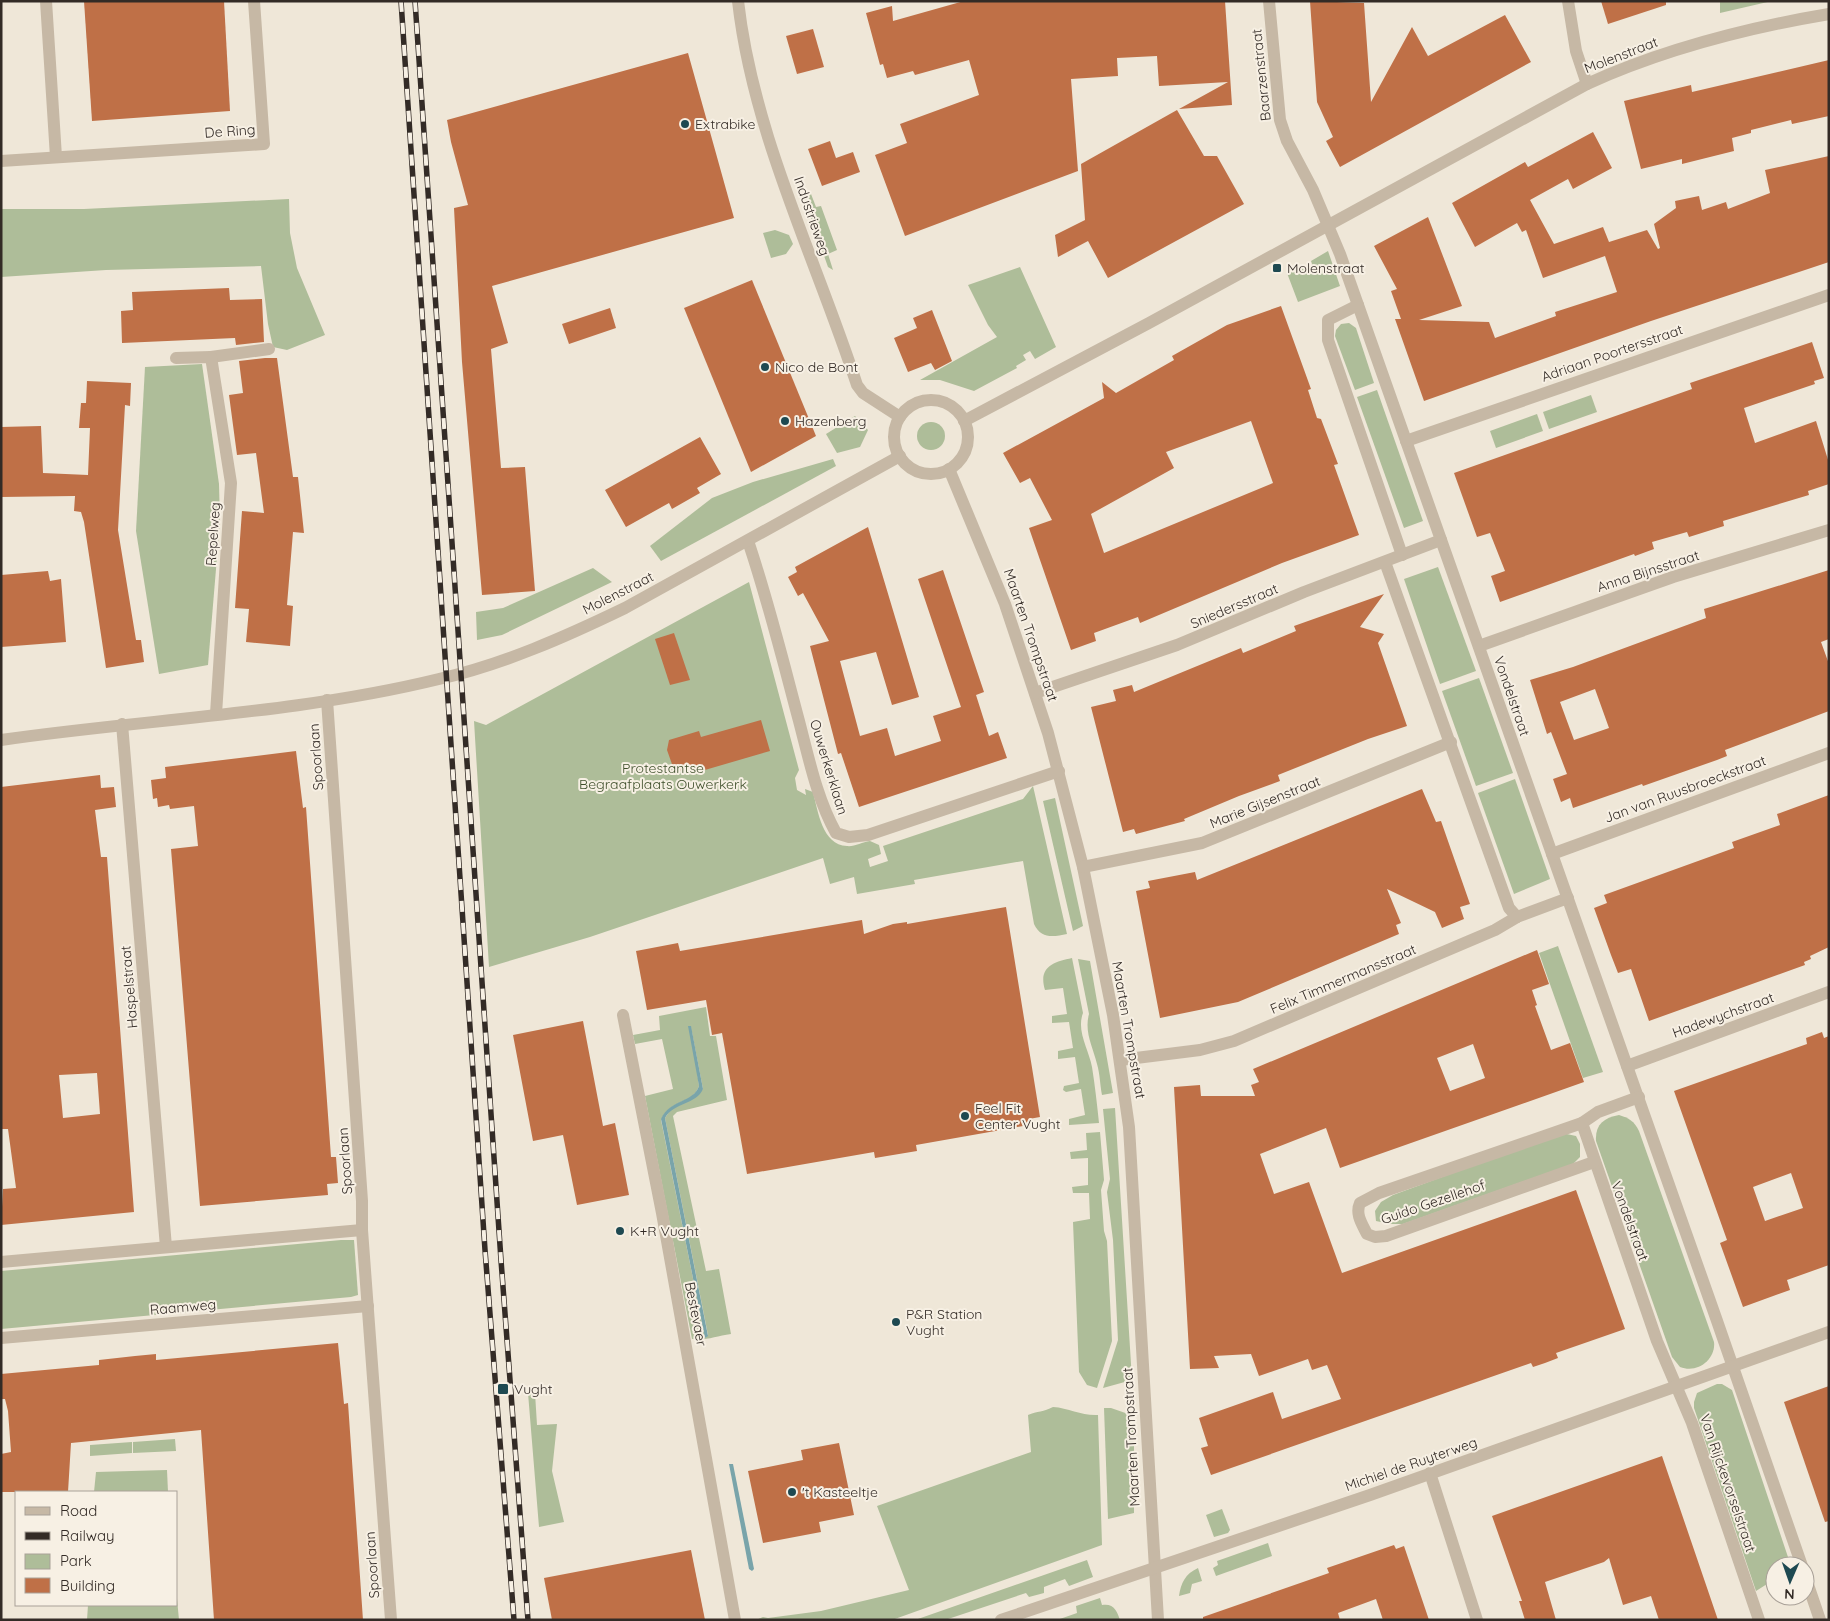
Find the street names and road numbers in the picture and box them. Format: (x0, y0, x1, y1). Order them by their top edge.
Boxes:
street label: Baarzenstraat (1247, 28, 1275, 122)
street label: Molenstraat (1582, 33, 1661, 77)
street label: De Ring (204, 120, 256, 142)
street label: Industrieweg (790, 174, 834, 258)
street label: Adriaan Poortersstraat (1539, 320, 1685, 386)
street label: Repelweg (202, 502, 224, 566)
street label: Anna Bijnsstraat (1595, 546, 1702, 596)
street label: Maarten Trompstraat (1000, 566, 1062, 704)
street label: Molenstraat (579, 567, 657, 619)
street label: Sniedersstraat (1187, 579, 1281, 633)
street label: Vondelstraat (1490, 654, 1534, 739)
street label: Ouwerkerklaan (806, 717, 852, 817)
street label: Spoorlaan (305, 723, 327, 791)
street label: Jan van Ruusbroeckstraat (1602, 751, 1769, 827)
street label: Marie Gijsenstraat (1207, 772, 1323, 832)
street label: Felix Timmermansstraat (1267, 940, 1419, 1018)
street label: Haspelstraat (116, 945, 142, 1029)
street label: Maarten Trompstraat (1108, 960, 1150, 1100)
street label: Hadewychstraat (1670, 988, 1777, 1042)
street label: Spoorlaan (334, 1127, 356, 1195)
street label: Guido Gezellehof (1378, 1176, 1488, 1228)
street label: Vondelstraat (1607, 1179, 1653, 1264)
street label: Bestevaer (681, 1280, 711, 1348)
street label: Raamweg (149, 1295, 217, 1319)
street label: Maarten Trompstraat (1118, 1367, 1144, 1507)
street label: Van Rijckevorselstraat (1696, 1411, 1760, 1555)
street label: Michiel de Ruyterweg (1342, 1433, 1480, 1495)
street label: Spoorlaan (361, 1531, 383, 1599)

